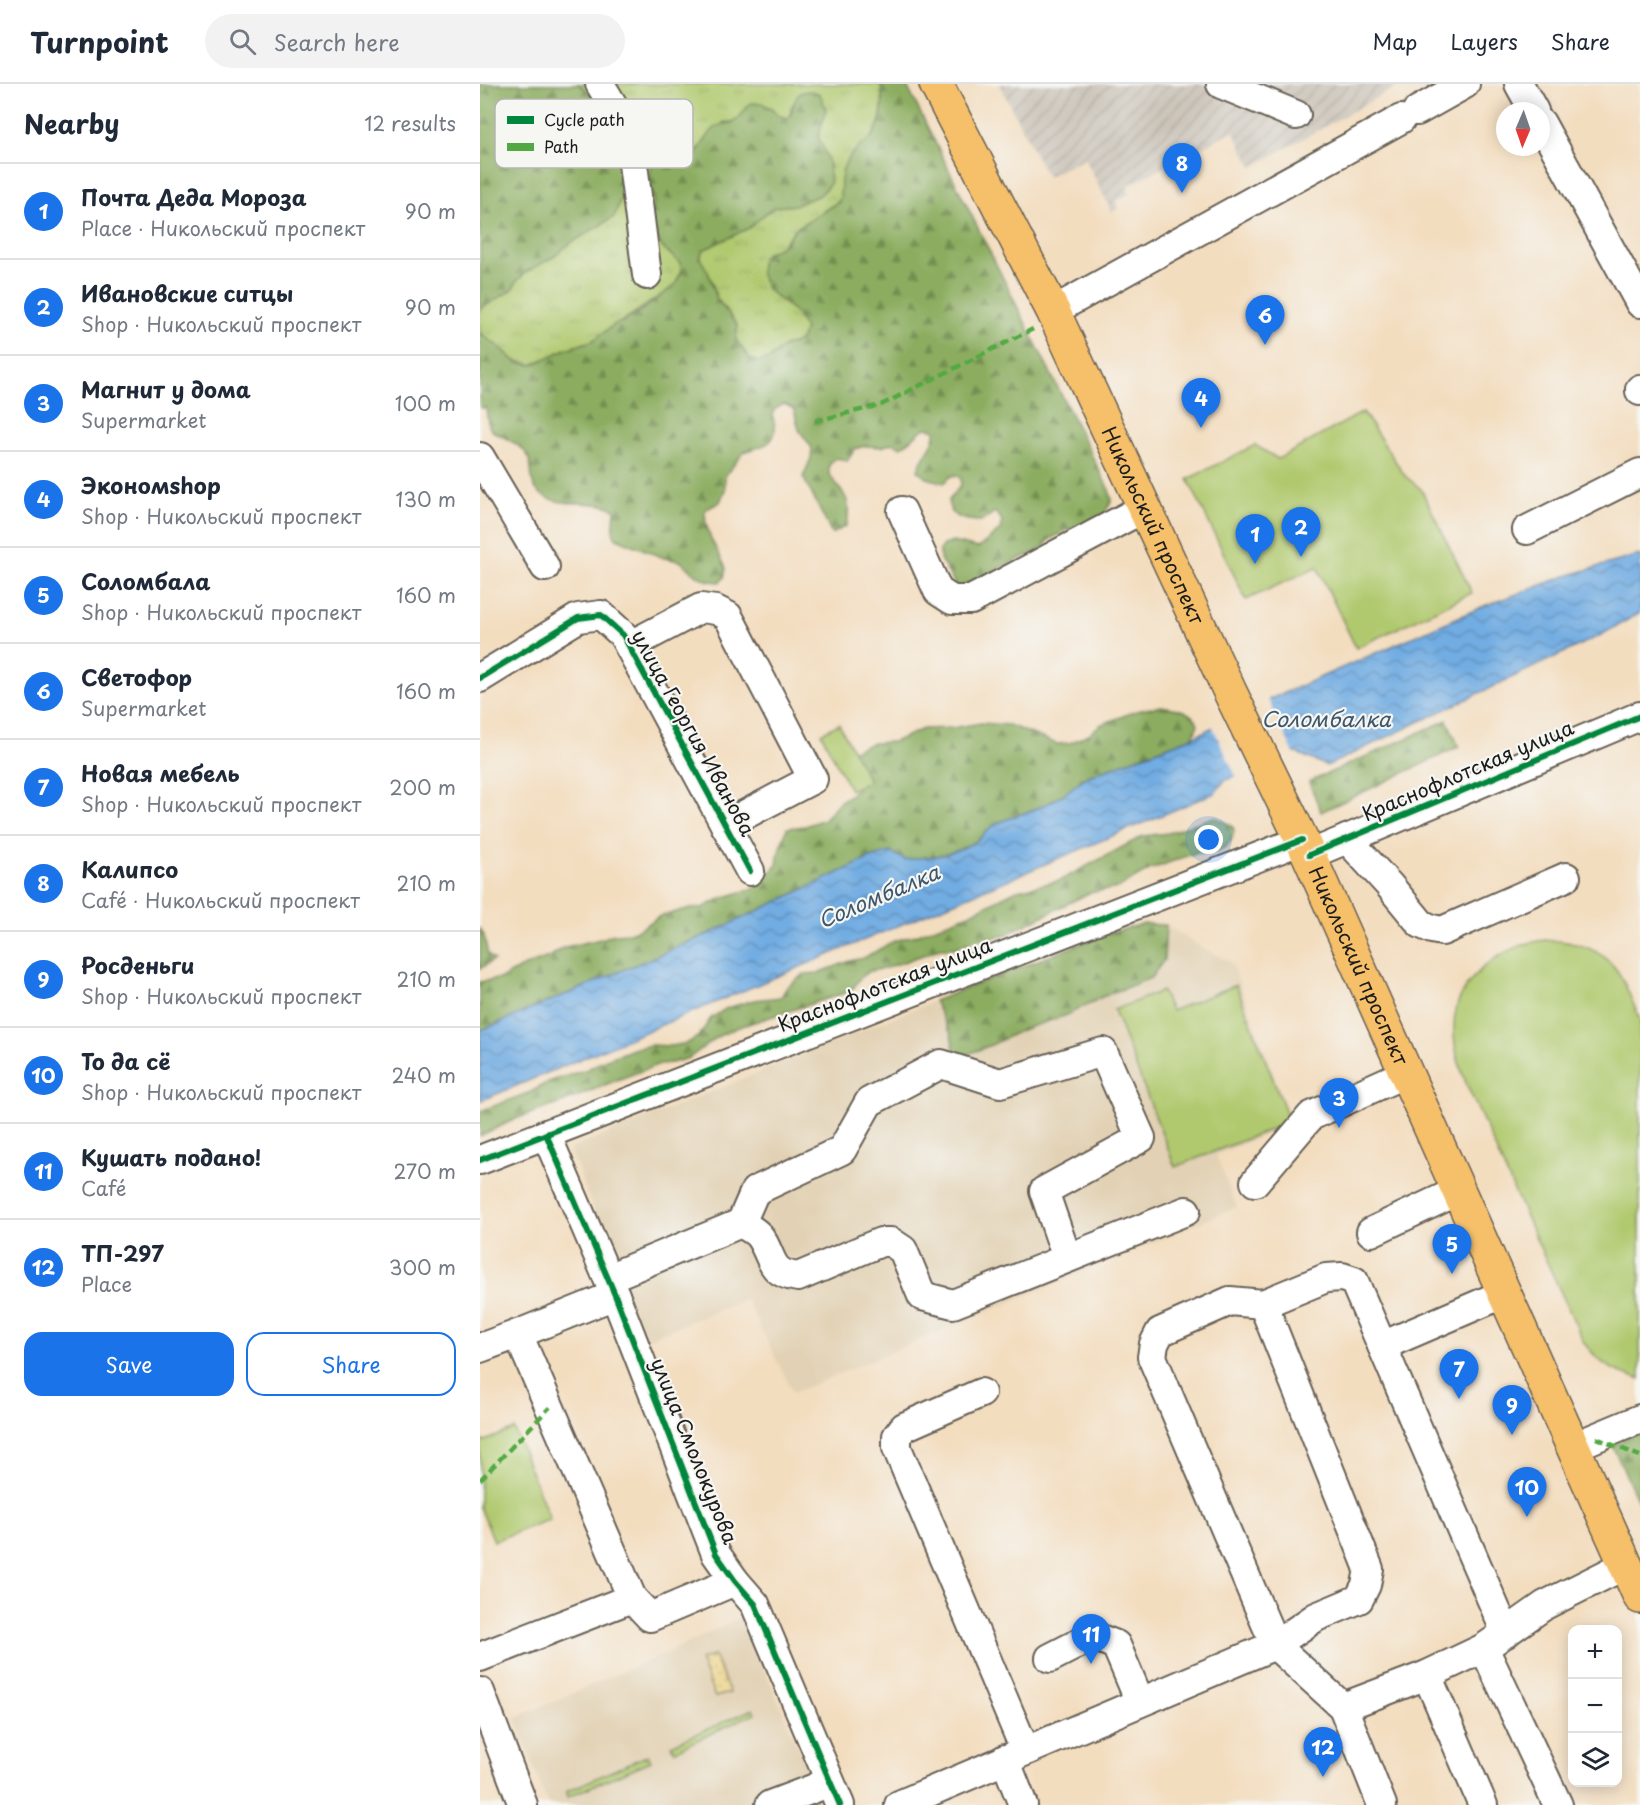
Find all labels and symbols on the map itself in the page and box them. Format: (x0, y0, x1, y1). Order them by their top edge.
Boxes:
legend (495, 99, 693, 168)
north arrow (1496, 102, 1550, 156)
text: Cycle path (544, 107, 625, 131)
text: Path (544, 134, 579, 158)
pin: 8 (1162, 144, 1202, 193)
pin: 6 (1246, 296, 1284, 345)
pin: 4 (1182, 378, 1220, 428)
street label: Никольский проспект (1095, 421, 1213, 629)
pin: 2 (1282, 508, 1320, 557)
pin: 1 (1236, 514, 1274, 564)
street label: улица Георгия Иванова (625, 624, 763, 842)
water label: Соломбалка (1261, 702, 1392, 734)
street label: Краснофлотская улица (1357, 712, 1578, 828)
your location (1194, 825, 1223, 854)
water label: Соломбалка (812, 855, 945, 935)
street label: Никольский проспект (1302, 861, 1417, 1070)
street label: Краснофлотская улица (773, 929, 996, 1039)
pin: 3 (1320, 1078, 1358, 1128)
pin: 5 (1432, 1224, 1472, 1274)
pin: 7 (1440, 1350, 1478, 1399)
street label: улица Смолокурова (644, 1353, 746, 1549)
pin: 9 (1492, 1386, 1532, 1435)
pin: 10 (1508, 1468, 1546, 1517)
pin: 11 (1072, 1614, 1110, 1664)
pin: 12 (1304, 1728, 1342, 1777)

